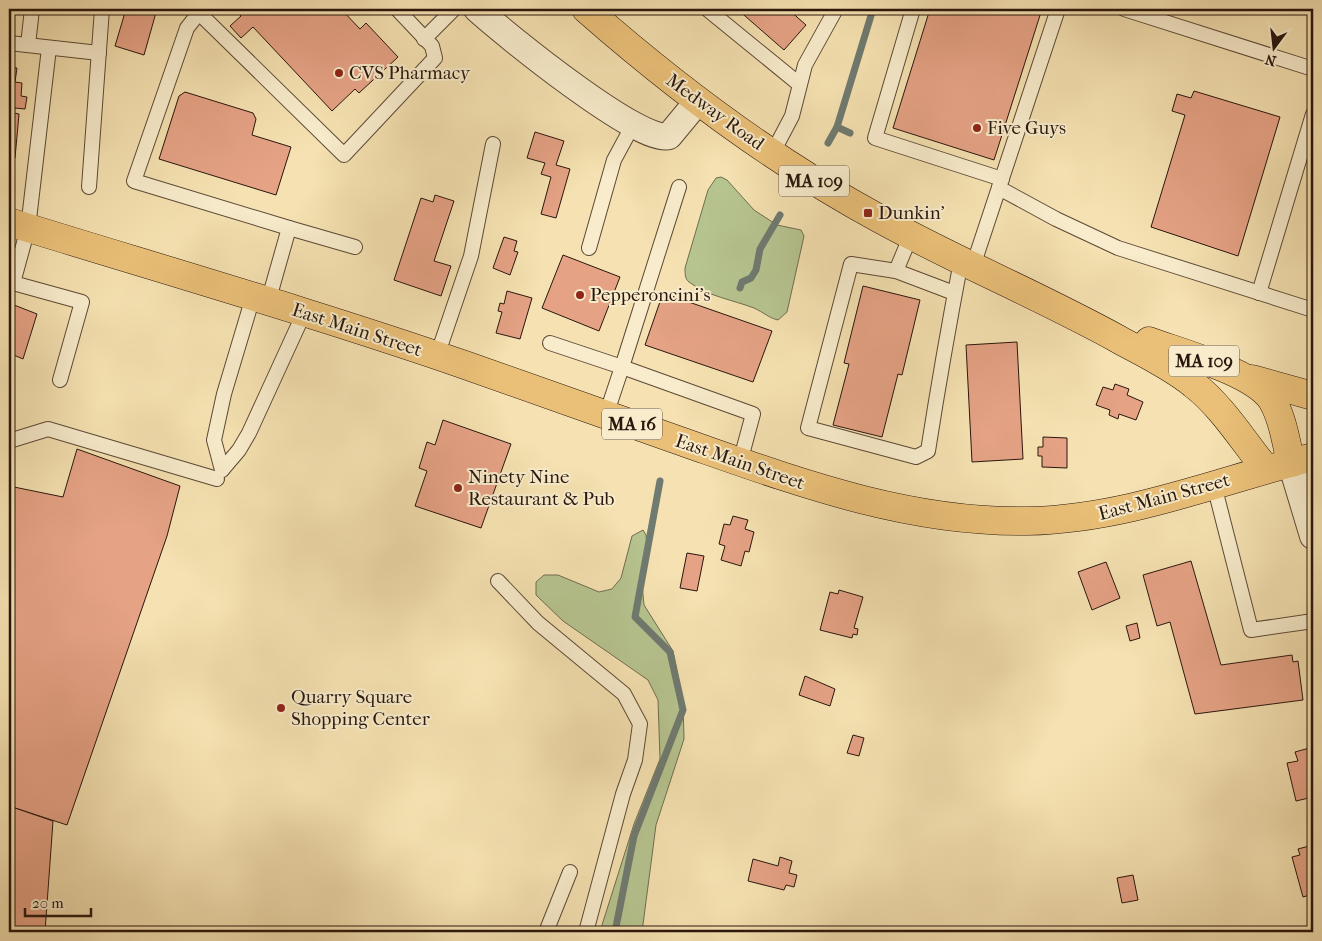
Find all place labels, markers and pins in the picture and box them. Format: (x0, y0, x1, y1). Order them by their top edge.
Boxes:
place label: CVS Pharmacy (349, 62, 471, 84)
marker: CVS Pharmacy (333, 67, 345, 79)
place label: Five Guys (987, 117, 1066, 139)
marker: Five Guys (971, 122, 983, 134)
place label: Dunkin' (878, 202, 945, 224)
marker: Dunkin' (862, 207, 874, 219)
place label: Pepperoncini's (590, 284, 710, 306)
marker: Pepperoncini's (574, 289, 586, 301)
place label: Ninety Nine Restaurant & Pub (468, 466, 615, 510)
marker: Ninety Nine Restaurant & Pub (452, 482, 464, 494)
place label: Quarry Square Shopping Center (291, 686, 431, 730)
marker: Quarry Square Shopping Center (275, 702, 287, 714)

